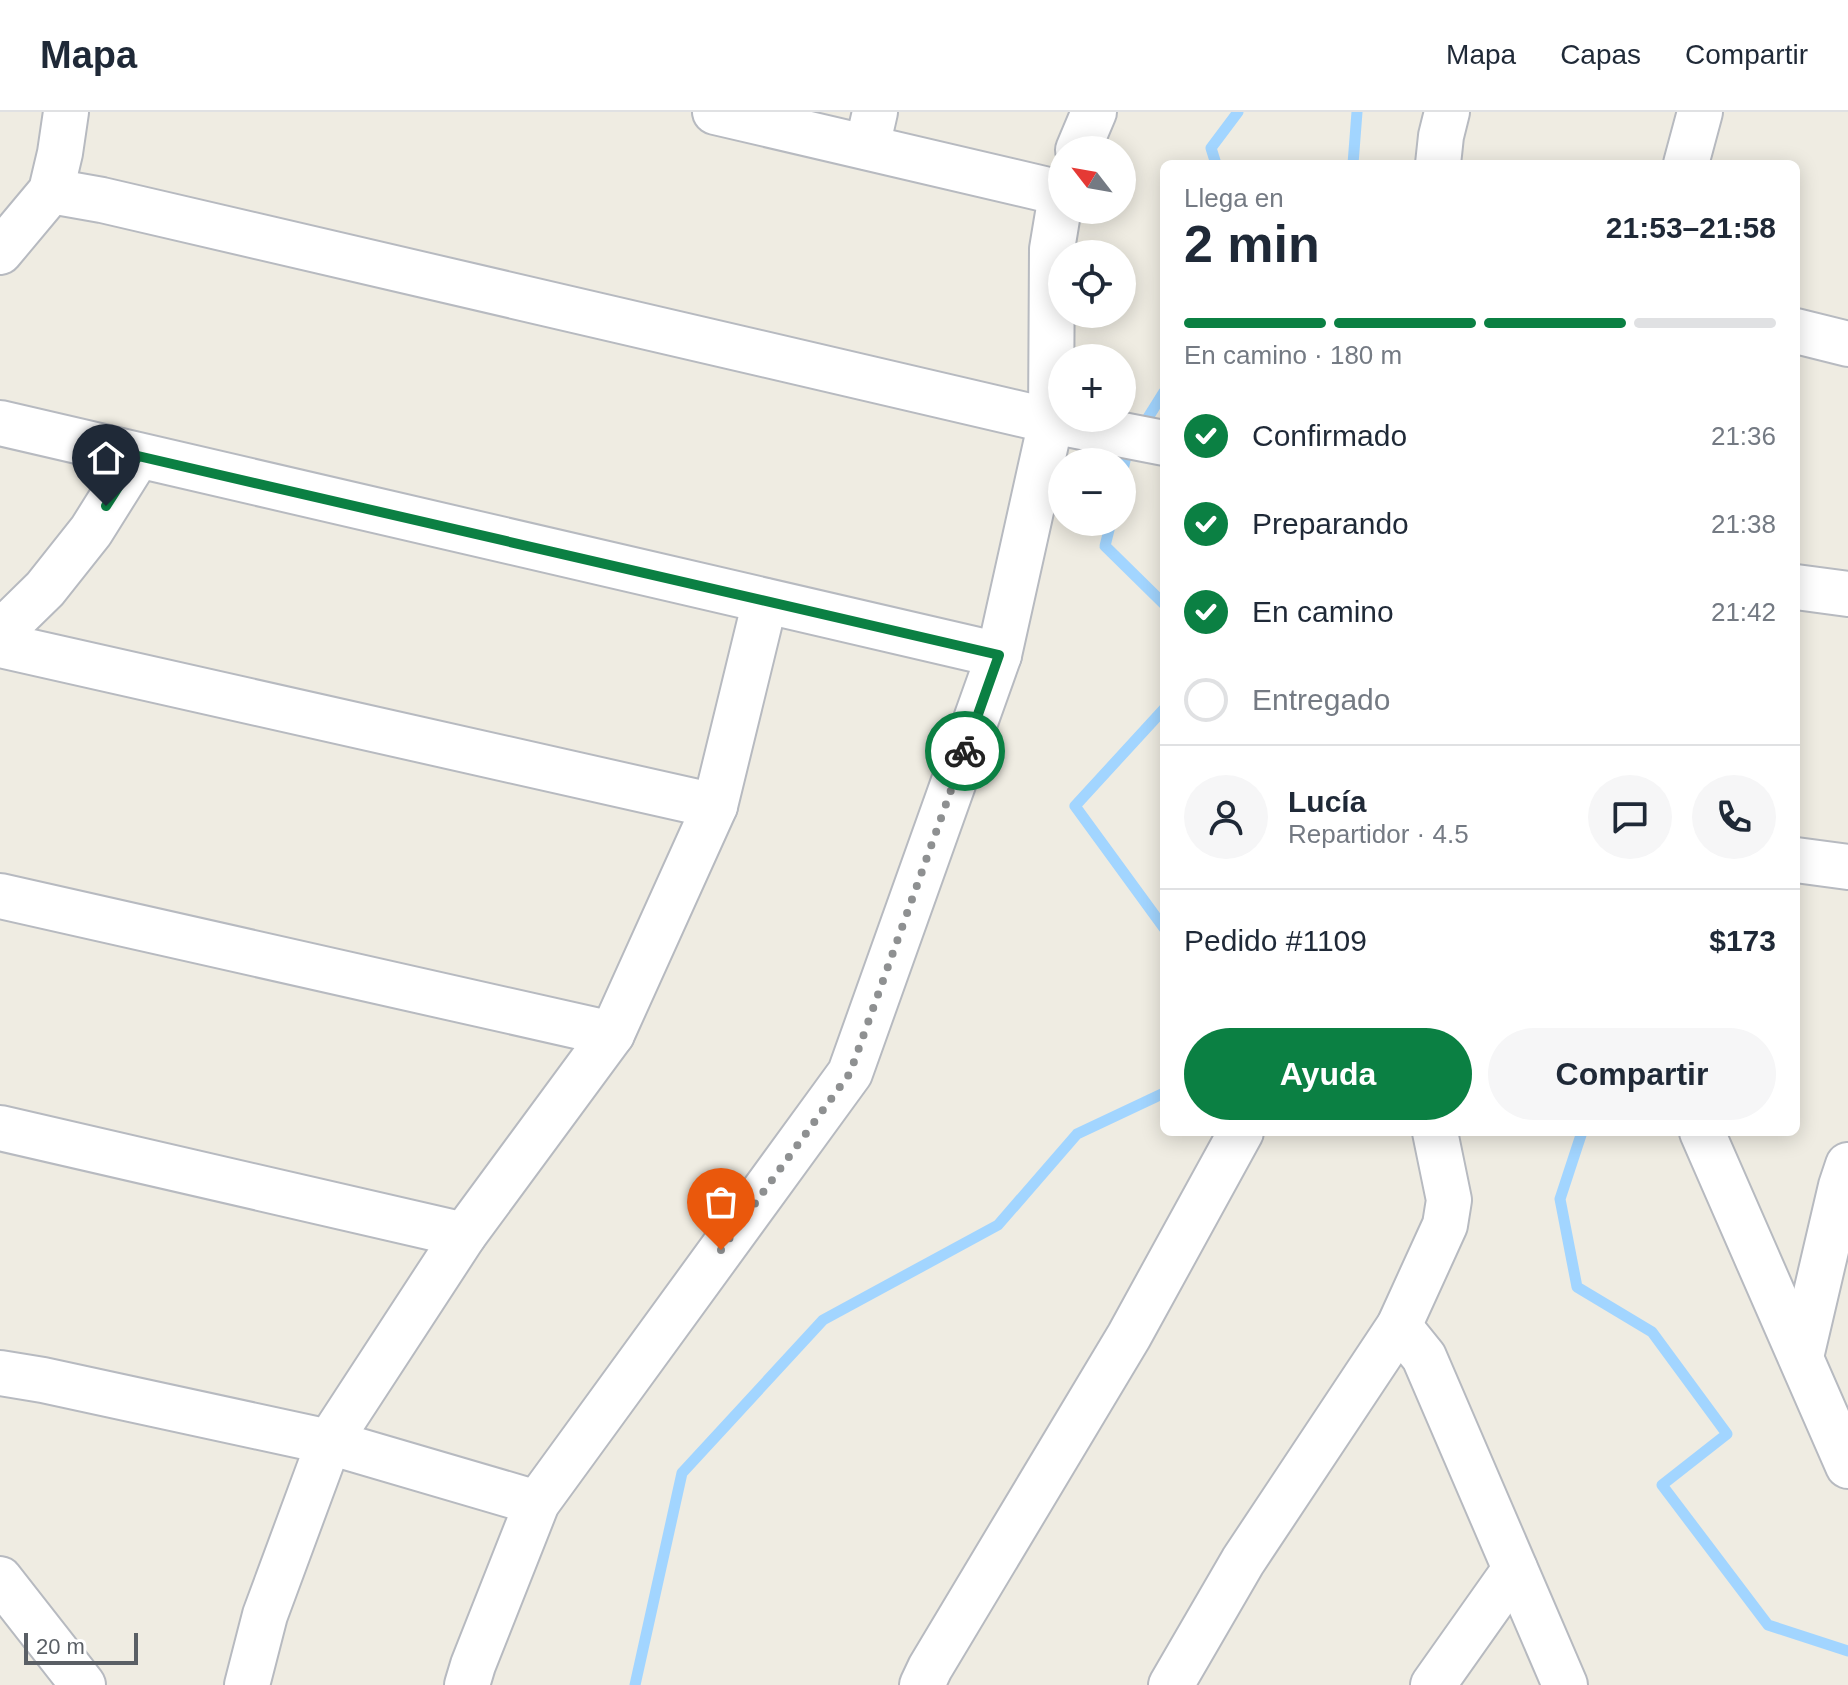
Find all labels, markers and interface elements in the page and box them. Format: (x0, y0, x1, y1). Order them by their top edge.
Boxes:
text: Mapa (40, 34, 137, 76)
text: Mapa (1446, 39, 1516, 70)
text: Capas (1560, 39, 1641, 70)
text: Compartir (1685, 39, 1808, 70)
north arrow (1048, 136, 1136, 224)
map controls (1048, 136, 1136, 536)
text: Llega en (1184, 183, 1284, 213)
text: 21:53–21:58 (1606, 211, 1776, 244)
text: 2 min (1184, 215, 1320, 273)
button: locate (1048, 240, 1136, 328)
text: En camino · 180 m (1184, 340, 1402, 370)
button: + (1048, 344, 1136, 432)
icon: check (1184, 414, 1228, 458)
text: Confirmado (1252, 419, 1407, 452)
text: 21:36 (1711, 421, 1776, 451)
pin (72, 424, 140, 506)
icon: home (84, 436, 128, 480)
button: − (1048, 448, 1136, 536)
icon: check (1184, 502, 1228, 546)
text: Preparando (1252, 507, 1409, 540)
text: 21:38 (1711, 509, 1776, 539)
icon: check (1184, 590, 1228, 634)
text: En camino (1252, 595, 1394, 628)
text: 21:42 (1711, 597, 1776, 627)
text: Entregado (1252, 683, 1390, 716)
courier (925, 711, 1005, 791)
icon: bike (943, 729, 987, 773)
button: person (1184, 775, 1268, 859)
button: chat (1588, 775, 1672, 859)
button: phone (1692, 775, 1776, 859)
text: Lucía (1288, 785, 1366, 818)
text: Repartidor · 4.5 (1288, 819, 1469, 849)
text: Pedido #1109 (1184, 924, 1367, 957)
text: $173 (1709, 924, 1776, 957)
button: Ayuda (1184, 1028, 1472, 1120)
button: Compartir (1488, 1028, 1776, 1120)
pin (687, 1168, 755, 1250)
icon: bag (699, 1180, 743, 1224)
scale bar (24, 1629, 138, 1665)
text: 20 m (36, 1634, 85, 1659)

